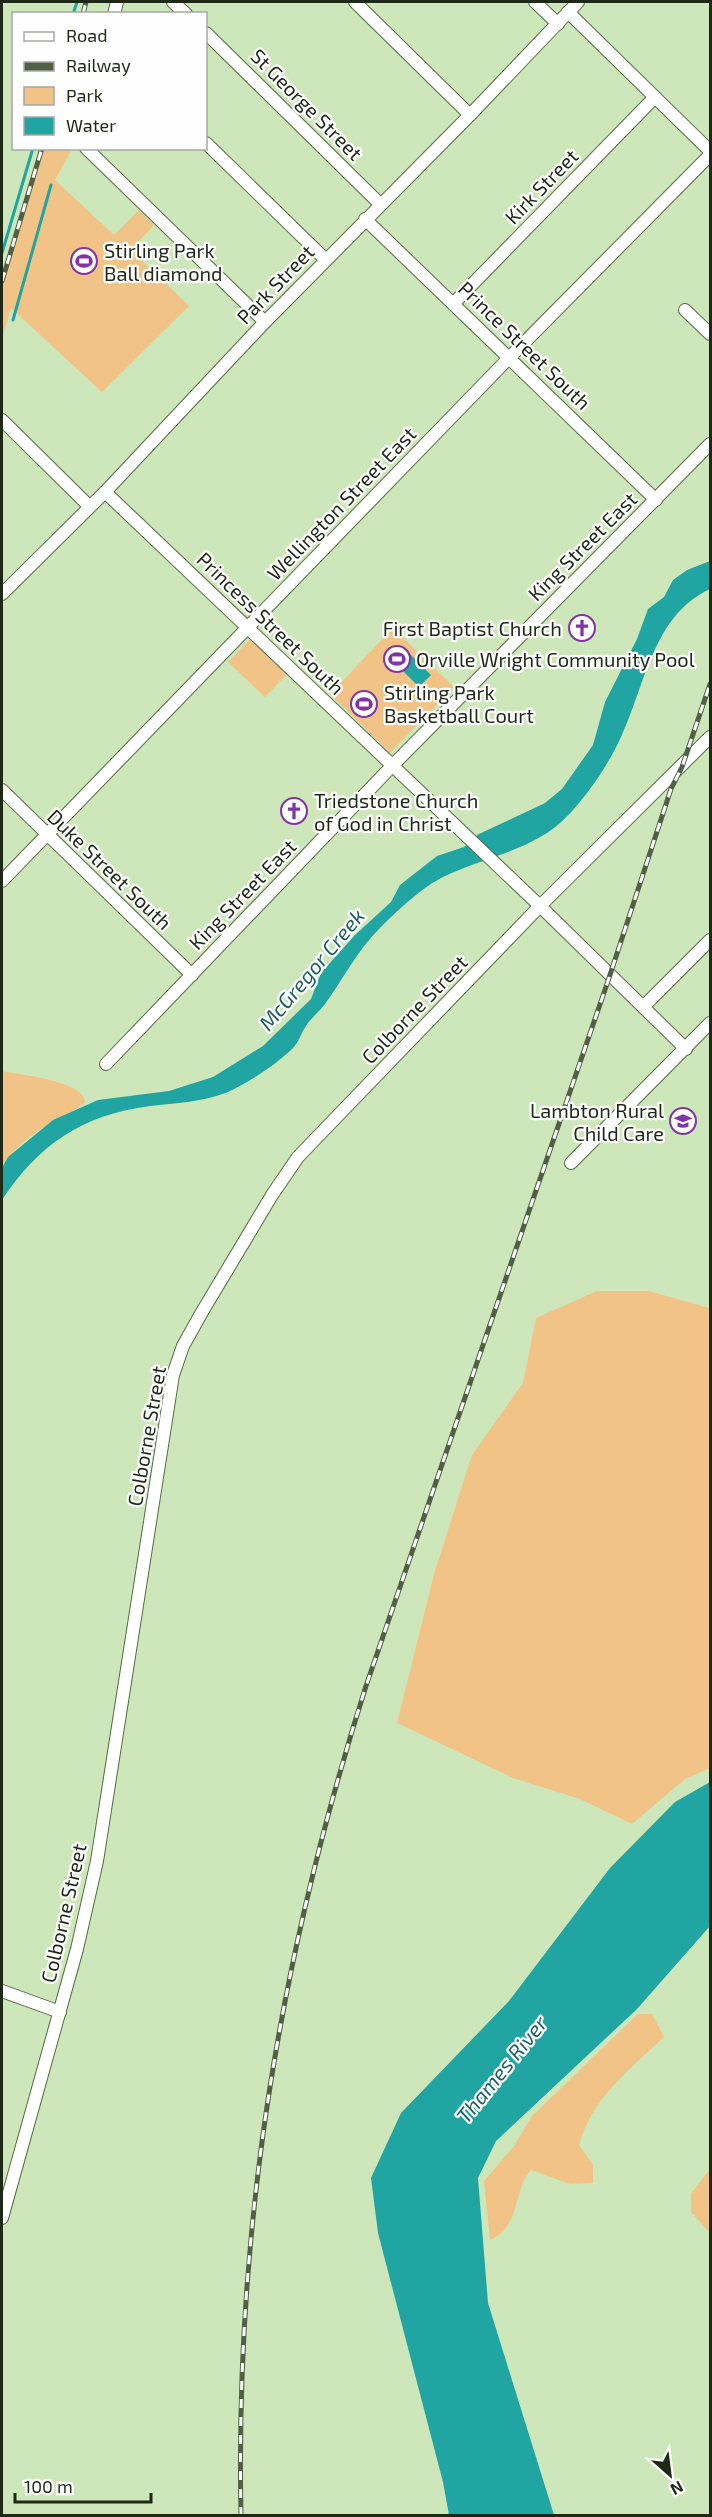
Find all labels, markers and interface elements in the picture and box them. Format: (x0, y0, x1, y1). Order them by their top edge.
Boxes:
legend (12, 12, 207, 150)
text: Road (66, 24, 107, 46)
street label: St George Street (246, 43, 368, 165)
text: Railway (66, 54, 131, 76)
text: Park (66, 84, 103, 106)
text: Water (66, 114, 116, 136)
street label: Kirk Street (499, 143, 583, 228)
place label: Stirling Park Ball diamond (104, 238, 223, 285)
street label: Park Street (231, 239, 319, 329)
sports icon: Stirling Park Ball diamond (69, 246, 99, 276)
street label: Prince Street South (454, 276, 596, 414)
street label: Wellington Street East (262, 421, 421, 585)
street label: King Street East (523, 486, 642, 605)
street label: Princess Street South (193, 547, 349, 699)
church icon: First Baptist Church (567, 613, 597, 643)
place label: First Baptist Church (383, 616, 562, 640)
sports icon: Orville Wright Community Pool (382, 644, 412, 674)
place label: Orville Wright Community Pool (416, 647, 695, 671)
place label: Stirling Park Basketball Court (384, 680, 534, 727)
sports icon: Stirling Park Basketball Court (349, 689, 379, 719)
place label: Triedstone Church of God in Christ (314, 788, 478, 835)
church icon: Triedstone Church of God in Christ (279, 796, 309, 826)
street label: Duke Street South (43, 804, 177, 934)
street label: King Street East (183, 834, 301, 954)
water label: McGregor Creek (253, 903, 369, 1035)
street label: Colborne Street (356, 949, 472, 1068)
place label: Lambton Rural Child Care (530, 1098, 664, 1145)
school or university icon: Lambton Rural Child Care (668, 1106, 698, 1136)
street label: Colborne Street (122, 1364, 170, 1508)
street label: Colborne Street (35, 1841, 91, 1985)
water label: Thames River (450, 2010, 552, 2127)
north arrow (640, 2445, 700, 2505)
scale bar (15, 2466, 152, 2504)
text: 100 m (24, 2475, 73, 2497)
text: N (668, 2478, 687, 2500)

